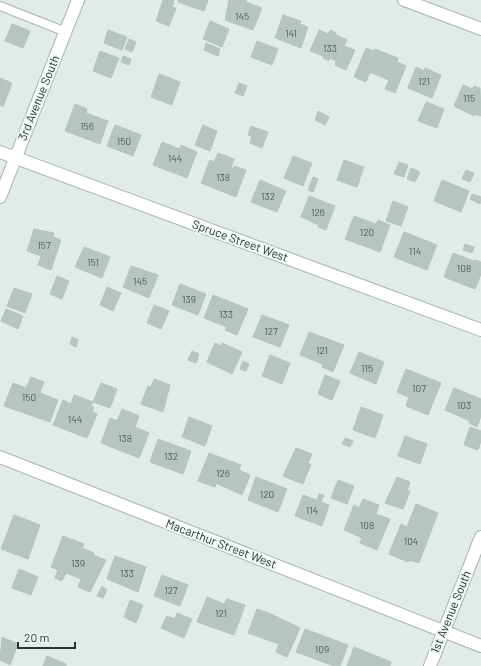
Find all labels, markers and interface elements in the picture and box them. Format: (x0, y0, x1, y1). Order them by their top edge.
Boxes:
house number: 145 (235, 10, 249, 22)
house number: 141 (285, 27, 297, 39)
house number: 133 (323, 42, 337, 54)
street label: 3rd Avenue South (15, 53, 62, 142)
house number: 121 (418, 75, 430, 87)
house number: 115 (463, 92, 475, 104)
house number: 156 (80, 120, 94, 132)
house number: 150 (117, 135, 131, 147)
house number: 144 (168, 152, 182, 164)
house number: 138 (216, 171, 230, 183)
house number: 132 (261, 190, 275, 202)
house number: 126 (311, 206, 325, 218)
street label: Spruce Street West (191, 216, 290, 264)
house number: 120 (360, 226, 374, 238)
house number: 157 (37, 239, 51, 251)
house number: 114 (409, 245, 421, 257)
house number: 151 (87, 256, 99, 268)
house number: 108 (457, 262, 471, 274)
house number: 145 (133, 275, 147, 287)
house number: 139 (182, 293, 196, 305)
house number: 133 (219, 308, 233, 320)
house number: 127 (264, 325, 278, 337)
house number: 121 (316, 344, 328, 356)
house number: 115 (361, 362, 373, 374)
house number: 107 (412, 382, 426, 394)
house number: 150 (22, 391, 36, 403)
house number: 103 (457, 399, 471, 411)
house number: 144 (68, 413, 82, 425)
house number: 138 (118, 432, 132, 444)
house number: 132 (164, 450, 178, 462)
house number: 126 (216, 467, 230, 479)
house number: 120 (260, 488, 274, 500)
house number: 114 (306, 504, 318, 516)
street label: Macarthur Street West (164, 516, 279, 571)
house number: 108 (360, 519, 374, 531)
house number: 104 (404, 535, 418, 547)
house number: 139 (71, 557, 85, 569)
house number: 133 (120, 567, 134, 579)
street label: 1st Avenue South (427, 568, 473, 655)
house number: 127 (164, 584, 178, 596)
house number: 121 (215, 607, 227, 619)
scale bar (18, 624, 75, 650)
text: 20 m (24, 630, 50, 644)
house number: 109 (315, 643, 329, 655)

